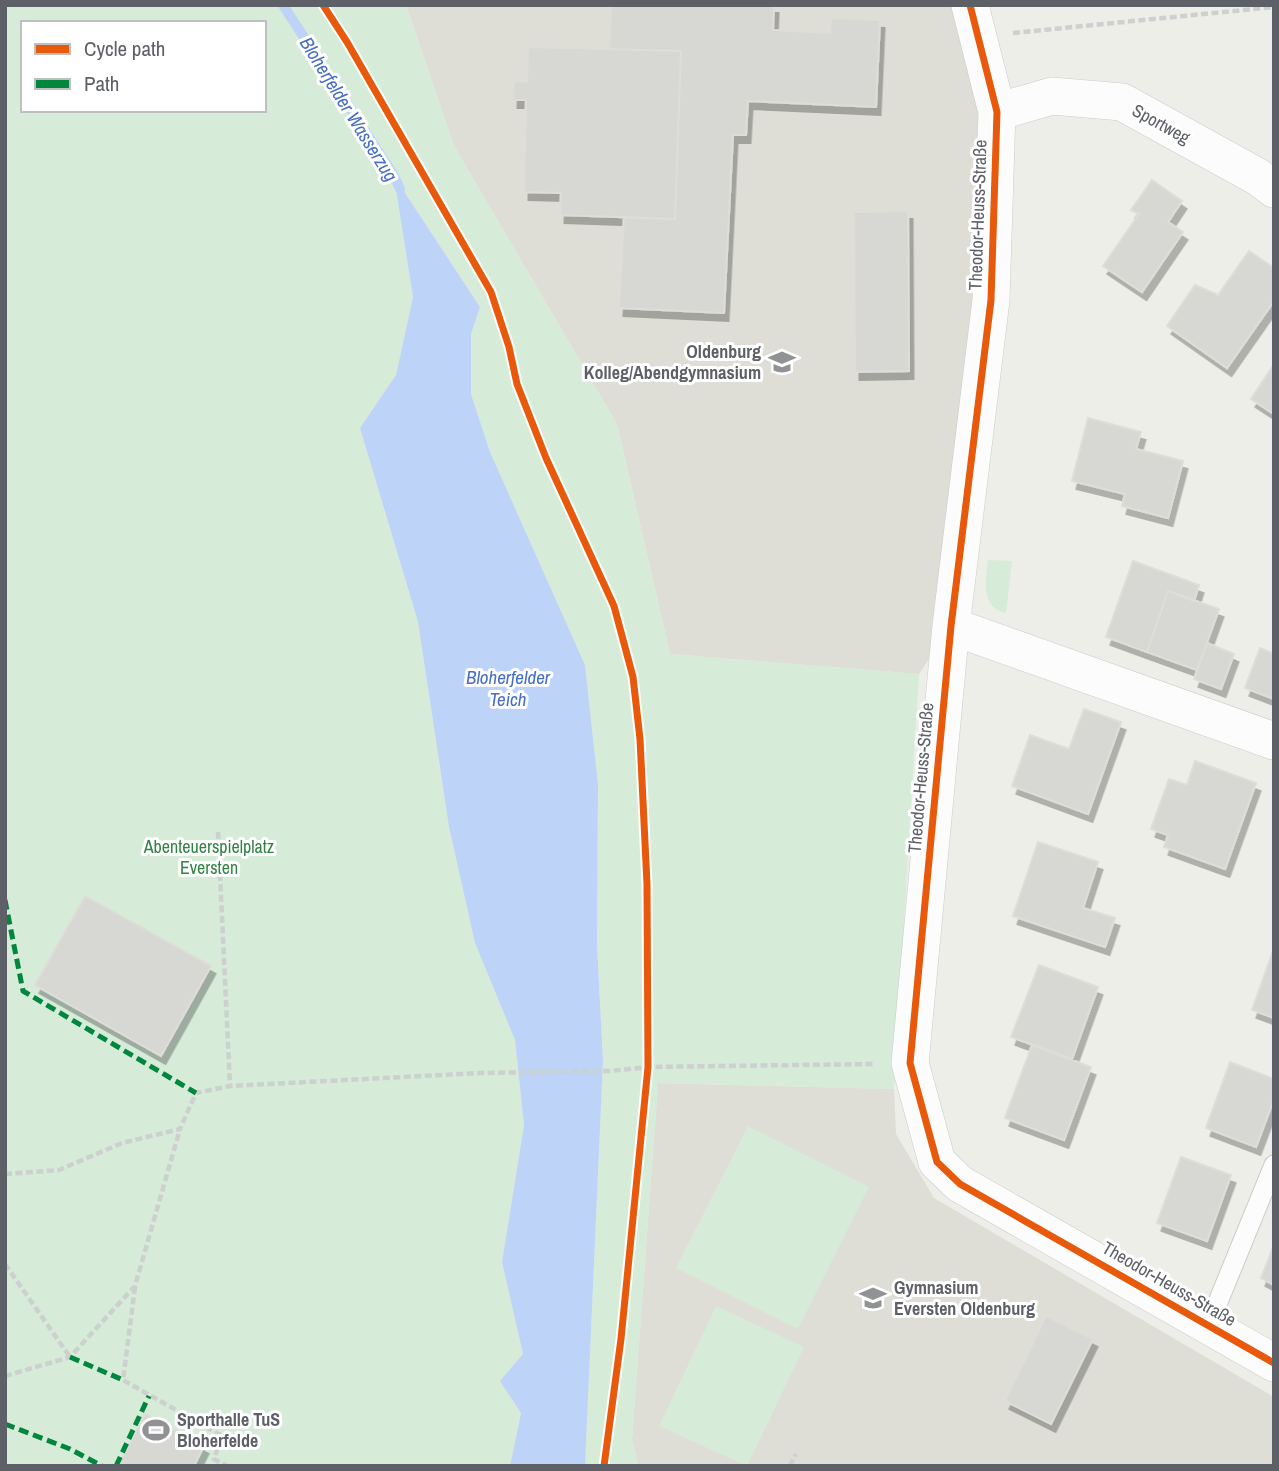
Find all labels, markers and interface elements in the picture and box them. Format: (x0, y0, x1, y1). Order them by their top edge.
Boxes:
legend (21, 21, 266, 112)
water label: Bloherfelder Wasserzug (294, 32, 404, 187)
text: Cycle path (84, 34, 165, 63)
text: Path (84, 69, 119, 98)
street label: Sportweg (1128, 98, 1195, 150)
street label: Theodor-Heuss-Straße (962, 139, 993, 291)
place label: Oldenburg Kolleg/Abendgymnasium (584, 339, 761, 385)
school or university icon: Oldenburg Kolleg/Abendgymnasium (767, 347, 797, 377)
water label: Bloherfelder Teich (466, 664, 551, 712)
street label: Theodor-Heuss-Straße (901, 702, 940, 854)
park label: Abenteuerspielplatz Eversten (143, 834, 274, 880)
street label: Theodor-Heuss-Straße (1098, 1235, 1241, 1332)
place label: Gymnasium Eversten Oldenburg (894, 1275, 1035, 1321)
school or university icon: Gymnasium Eversten Oldenburg (858, 1283, 888, 1313)
place label: Sporthalle TuS Bloherfelde (177, 1407, 280, 1453)
sports icon: Sporthalle TuS Bloherfelde (141, 1415, 171, 1445)

